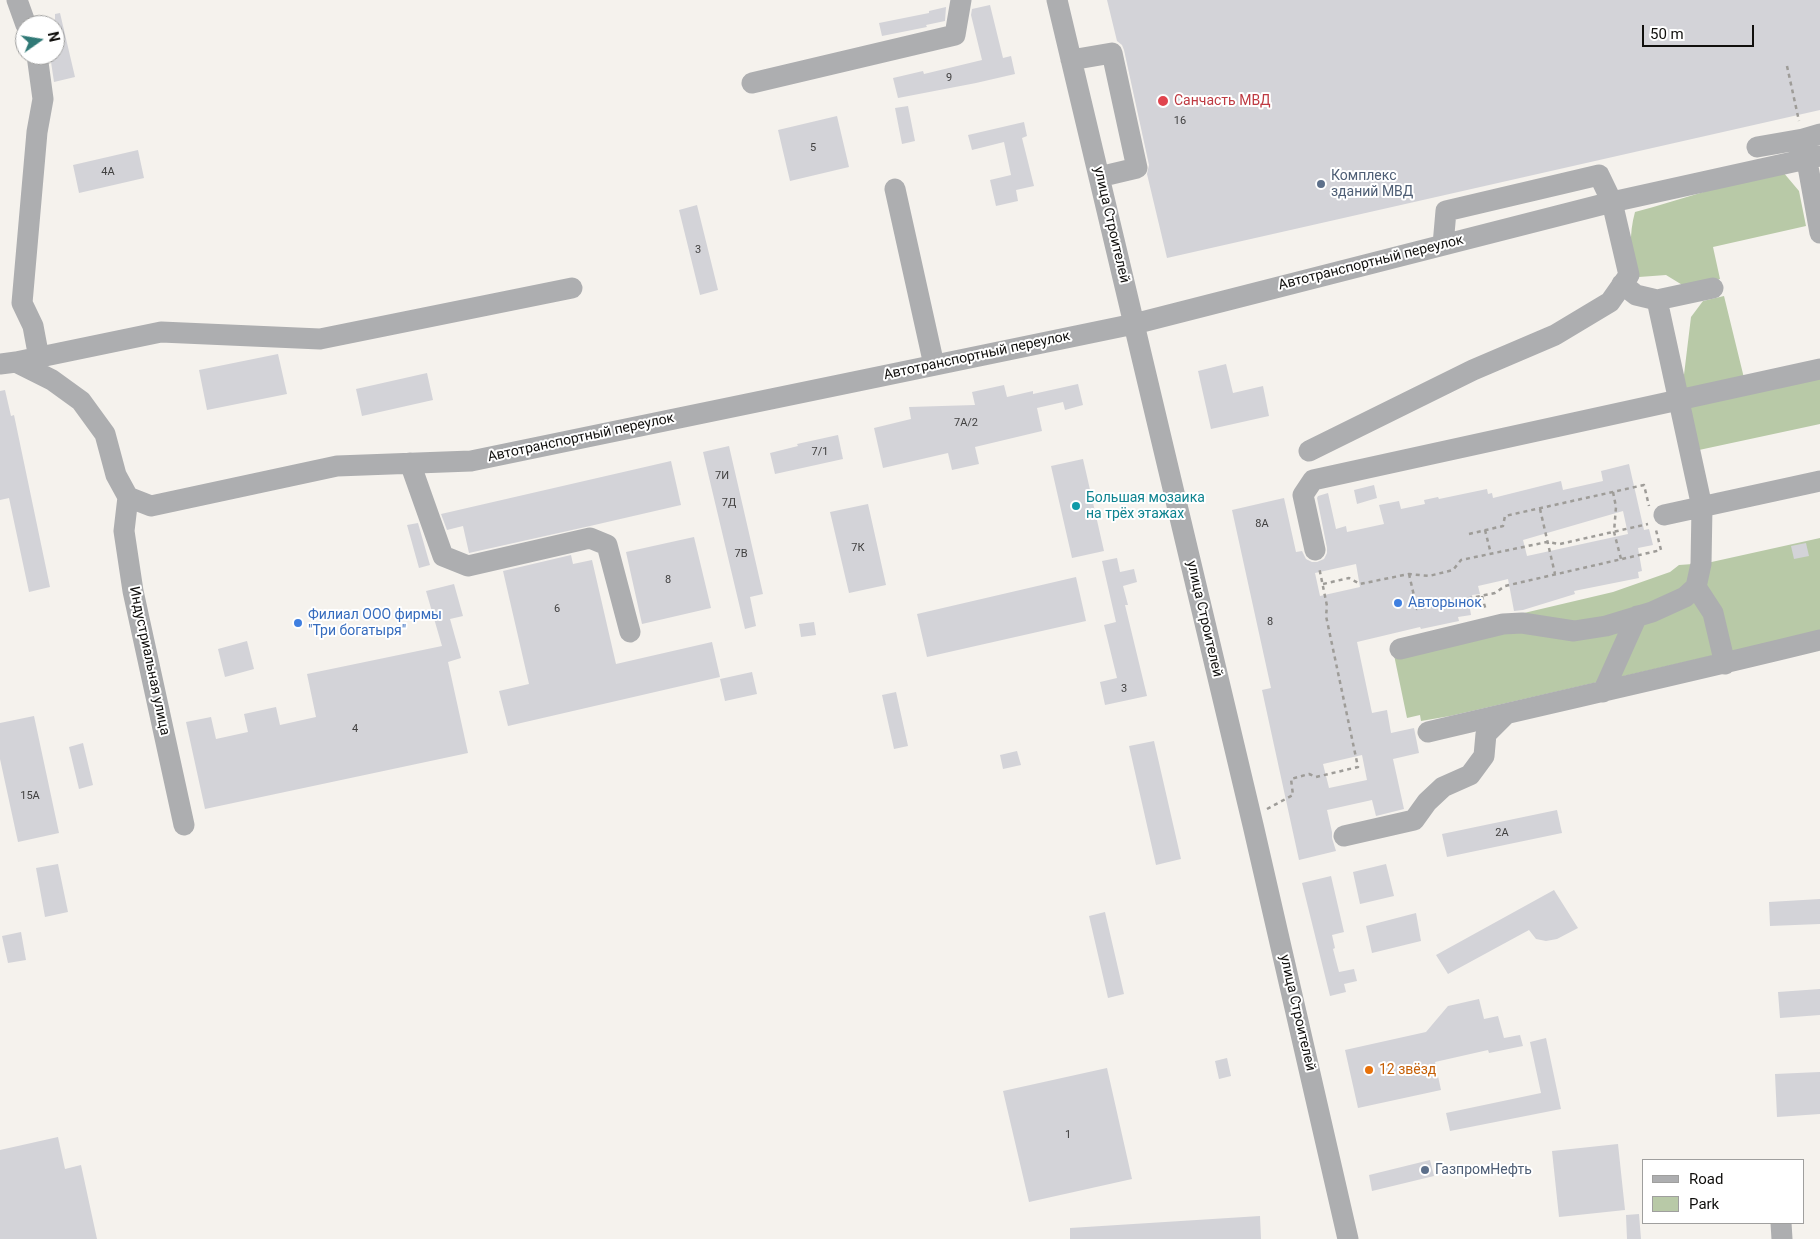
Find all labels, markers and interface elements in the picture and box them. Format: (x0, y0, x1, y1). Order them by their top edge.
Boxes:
north arrow (15, 15, 65, 65)
scale bar (1645, 15, 1758, 47)
text: 50 m (1650, 25, 1684, 43)
text: N (45, 30, 63, 43)
house number: 9 (946, 71, 952, 85)
place label: Санчасть МВД (1174, 93, 1271, 109)
marker: Санчасть МВД (1156, 94, 1170, 108)
house number: 16 (1174, 114, 1186, 128)
house number: 5 (810, 141, 816, 155)
house number: 4А (101, 165, 115, 179)
street label: улица Строителей (1089, 165, 1133, 285)
place label: Комплекс зданий МВД (1331, 168, 1413, 200)
marker: Комплекс зданий МВД (1315, 178, 1327, 190)
street label: Автотранспортный переулок (1277, 232, 1465, 294)
house number: 3 (695, 243, 701, 257)
street label: Автотранспортный переулок (882, 328, 1072, 384)
street label: Автотранспортный переулок (486, 410, 676, 466)
house number: 7А/2 (954, 416, 978, 430)
house number: 7/1 (812, 445, 828, 459)
house number: 7И (715, 469, 729, 483)
place label: Большая мозаика на трёх этажах (1086, 490, 1205, 522)
house number: 7Д (722, 496, 736, 510)
marker: Большая мозаика на трёх этажах (1070, 500, 1082, 512)
house number: 8А (1255, 517, 1269, 531)
house number: 7К (851, 541, 865, 555)
house number: 7В (734, 547, 748, 561)
street label: улица Строителей (1182, 559, 1226, 679)
house number: 8 (665, 573, 671, 587)
street label: Индустриальная улица (125, 585, 173, 737)
place label: Авторынок (1408, 595, 1482, 611)
marker: Авторынок (1392, 597, 1404, 609)
house number: 6 (554, 602, 560, 616)
place label: Филиал ООО фирмы "Три богатыря" (308, 607, 442, 640)
house number: 8 (1267, 615, 1273, 629)
marker: Филиал ООО фирмы "Три богатыря" (292, 617, 304, 629)
house number: 3 (1121, 682, 1127, 696)
house number: 4 (352, 722, 358, 736)
house number: 15А (20, 789, 40, 803)
house number: 2А (1495, 826, 1509, 840)
street label: улица Строителей (1275, 953, 1319, 1073)
place label: 12 звёзд (1379, 1062, 1436, 1078)
marker: 12 звёзд (1363, 1064, 1375, 1076)
house number: 1 (1065, 1128, 1071, 1142)
legend (1642, 1159, 1805, 1224)
place label: ГазпромНефть (1435, 1162, 1532, 1178)
marker: ГазпромНефть (1419, 1164, 1431, 1176)
text: Road (1689, 1170, 1723, 1188)
text: Park (1689, 1195, 1719, 1213)

